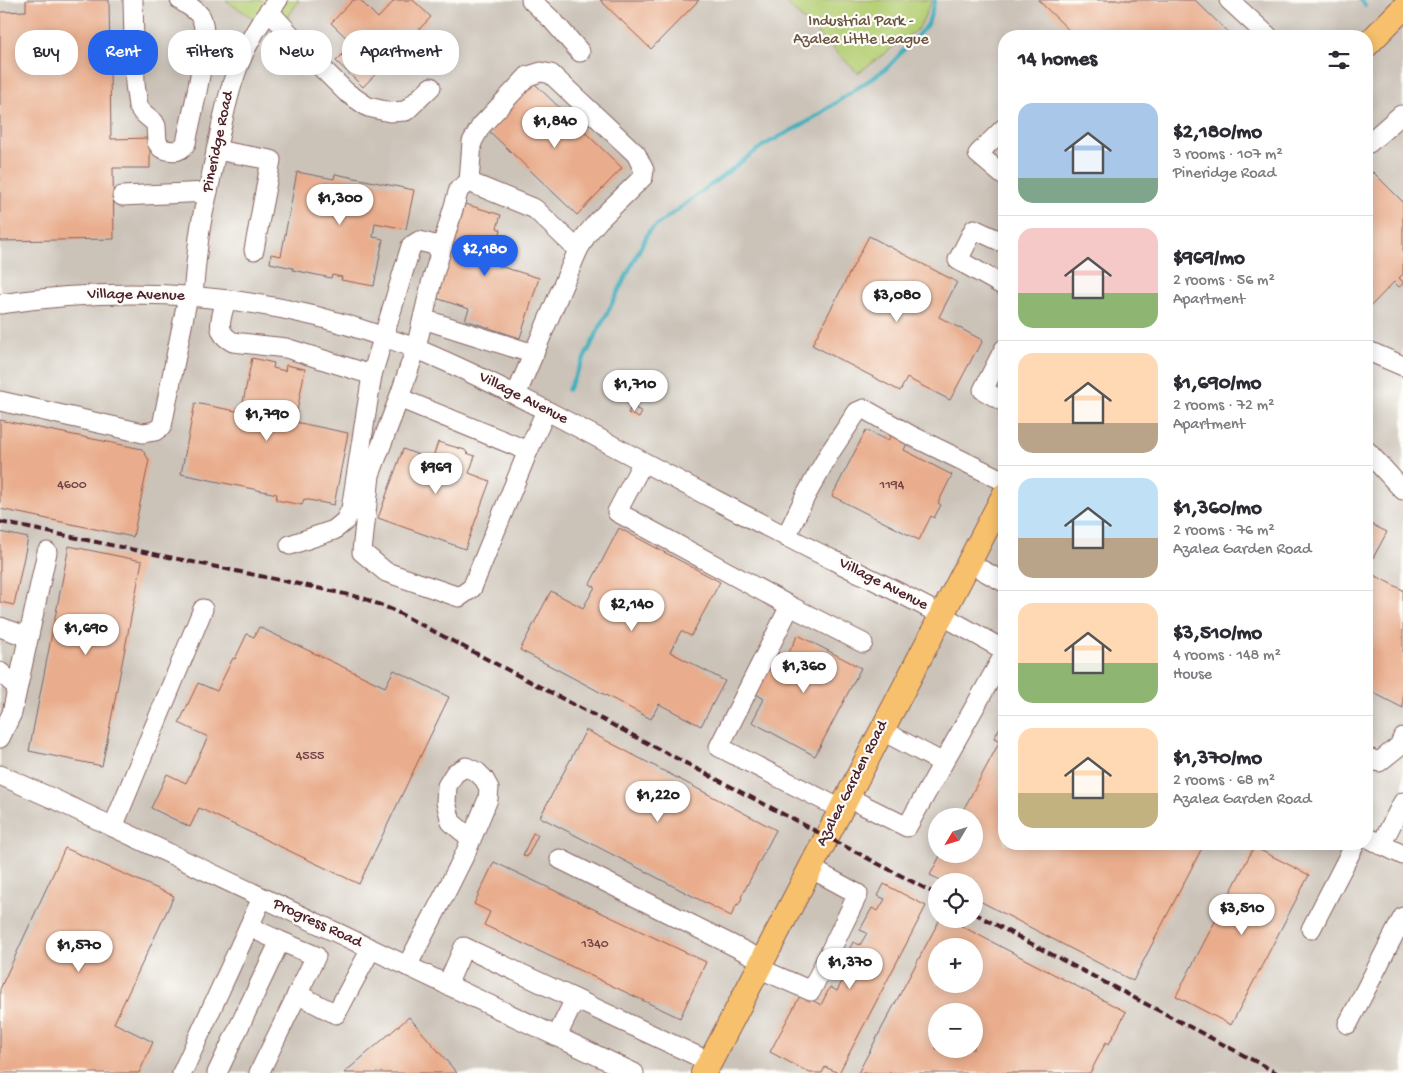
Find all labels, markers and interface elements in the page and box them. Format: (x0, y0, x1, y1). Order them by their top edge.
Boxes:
park label: Industrial Park - Azalea Little League (793, 13, 930, 50)
chip: Buy (15, 30, 78, 75)
chip: Rent (88, 30, 158, 75)
chip: Filters (168, 30, 251, 75)
chip: New (261, 30, 332, 75)
chip: Apartment (342, 30, 459, 75)
icon: filters (1325, 46, 1353, 74)
text: 14 homes (1018, 48, 1097, 73)
street label: Pineridge Road (199, 88, 239, 195)
pin: $1,840 (514, 106, 596, 149)
text: $1,840 (533, 113, 577, 132)
text: $2,180/mo (1173, 121, 1262, 146)
icon: home (1058, 123, 1118, 183)
text: 3 rooms · 107 m² (1173, 146, 1283, 165)
text: Pineridge Road (1173, 165, 1276, 184)
pin: $1,300 (299, 184, 381, 226)
text: $1,300 (317, 190, 363, 209)
pin: $2,180 (444, 234, 526, 277)
text: $2,180 (463, 241, 507, 260)
text: $969/mo (1173, 247, 1245, 272)
icon: home (1058, 248, 1118, 308)
text: 2 rooms · 56 m² (1173, 272, 1275, 291)
pin: $3,080 (856, 280, 938, 323)
street label: Village Avenue (86, 286, 186, 306)
text: $3,080 (873, 287, 921, 306)
text: Apartment (1173, 291, 1245, 310)
street label: Village Avenue (474, 368, 571, 430)
pin: $1,710 (594, 370, 676, 412)
text: $1,690/mo (1173, 372, 1261, 397)
icon: home (1058, 373, 1118, 433)
text: $1,710 (614, 376, 656, 395)
text: 2 rooms · 72 m² (1173, 397, 1274, 416)
pin: $1,790 (226, 400, 308, 442)
text: $1,790 (245, 406, 289, 425)
text: Apartment (1173, 416, 1245, 435)
pin: $969 (406, 452, 466, 495)
text: $969 (420, 459, 452, 478)
house number: 4600 (57, 477, 87, 494)
house number: 1194 (879, 477, 905, 494)
text: $1,360/mo (1173, 497, 1262, 522)
icon: home (1058, 498, 1118, 558)
text: 2 rooms · 76 m² (1173, 522, 1275, 541)
text: Azalea Garden Road (1173, 541, 1311, 560)
street label: Village Avenue (834, 554, 931, 616)
pin: $2,140 (591, 590, 673, 632)
text: $2,140 (610, 596, 654, 615)
pin: $1,690 (45, 614, 127, 656)
text: $1,690 (64, 620, 108, 639)
text: $3,510/mo (1173, 622, 1262, 647)
icon: home (1058, 623, 1118, 683)
text: 4 rooms · 148 m² (1173, 647, 1281, 666)
pin: $1,360 (763, 652, 845, 694)
text: $1,360 (782, 658, 826, 677)
text: House (1173, 666, 1212, 685)
street label: Azalea Garden Road (813, 717, 894, 850)
text: $1,370/mo (1173, 747, 1262, 772)
house number: 4555 (296, 748, 324, 765)
icon: home (1058, 748, 1118, 808)
text: 2 rooms · 68 m² (1173, 772, 1275, 791)
pin: $1,220 (617, 780, 699, 823)
text: $1,220 (636, 787, 680, 806)
text: Azalea Garden Road (1173, 791, 1311, 810)
north arrow (928, 808, 982, 862)
map controls (928, 808, 983, 1058)
button: locate (928, 873, 983, 928)
pin: $3,510 (1201, 894, 1283, 936)
street label: Progress Road (268, 895, 366, 954)
text: $3,510 (1220, 900, 1264, 919)
pin: $1,570 (38, 930, 120, 973)
house number: 1340 (580, 936, 609, 953)
text: $1,570 (57, 937, 101, 956)
button: + (928, 938, 983, 993)
pin: $1,370 (809, 948, 891, 990)
text: $1,370 (828, 954, 872, 973)
button: − (928, 1003, 983, 1058)

